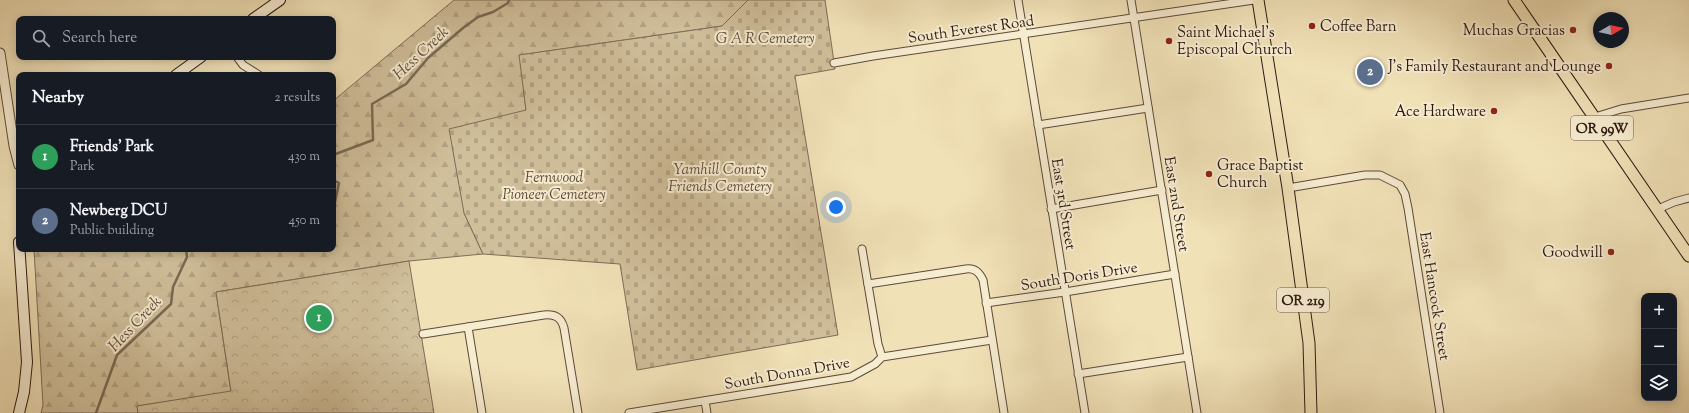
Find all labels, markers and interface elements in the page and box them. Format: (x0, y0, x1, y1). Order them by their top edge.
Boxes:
street label: South Everest Road (907, 11, 1036, 50)
north arrow (1593, 12, 1629, 48)
search box (16, 16, 336, 60)
place label: Coffee Barn (1320, 17, 1397, 38)
marker: Coffee Barn (1307, 21, 1317, 31)
place label: Muchas Gracias (1463, 21, 1565, 42)
water label: Hess Creek (389, 22, 455, 86)
place label: Saint Michael's Episcopal Church (1177, 23, 1293, 61)
marker: Muchas Gracias (1568, 25, 1578, 35)
icon: search (30, 27, 52, 49)
text: Search here (62, 28, 137, 49)
park label: G A R Cemetery (716, 29, 814, 50)
marker: Saint Michael's Episcopal Church (1164, 36, 1174, 46)
pin: 2 (1357, 57, 1383, 87)
place label: J's Family Restaurant and Lounge (1387, 57, 1601, 78)
marker: J's Family Restaurant and Lounge (1604, 61, 1614, 71)
text: Nearby (32, 86, 84, 110)
text: 2 results (275, 89, 320, 107)
place label: Ace Hardware (1395, 102, 1486, 123)
marker: Ace Hardware (1489, 106, 1499, 116)
road number: OR 99W (1571, 116, 1633, 140)
text: Friends' Park (70, 137, 154, 158)
text: 1 (43, 148, 47, 166)
text: 430 m (288, 148, 320, 166)
street label: East 2nd Street (1158, 155, 1193, 253)
place label: Grace Baptist Church (1217, 156, 1303, 194)
street label: East 3rd Street (1045, 157, 1080, 251)
text: Park (70, 158, 95, 176)
park label: Yamhill County Friends Cemetery (668, 160, 772, 198)
park label: Fernwood Pioneer Cemetery (502, 168, 606, 206)
marker: Grace Baptist Church (1204, 169, 1214, 179)
your location (826, 197, 846, 217)
text: Newberg DCU (70, 201, 167, 222)
text: 2 (42, 212, 48, 230)
text: 450 m (289, 212, 320, 230)
text: Public building (70, 222, 154, 240)
street label: East Hancock Street (1413, 231, 1454, 362)
place label: Goodwill (1542, 243, 1603, 264)
marker: Goodwill (1606, 247, 1616, 257)
street label: South Doris Drive (1019, 258, 1139, 297)
road number: OR 219 (1277, 288, 1329, 312)
water label: Hess Creek (104, 292, 168, 358)
map controls (1641, 293, 1677, 401)
button: + (1641, 293, 1677, 329)
pin: 1 (306, 303, 332, 333)
button: − (1641, 329, 1677, 365)
street label: South Donna Drive (723, 353, 852, 396)
button: layers (1641, 365, 1677, 401)

